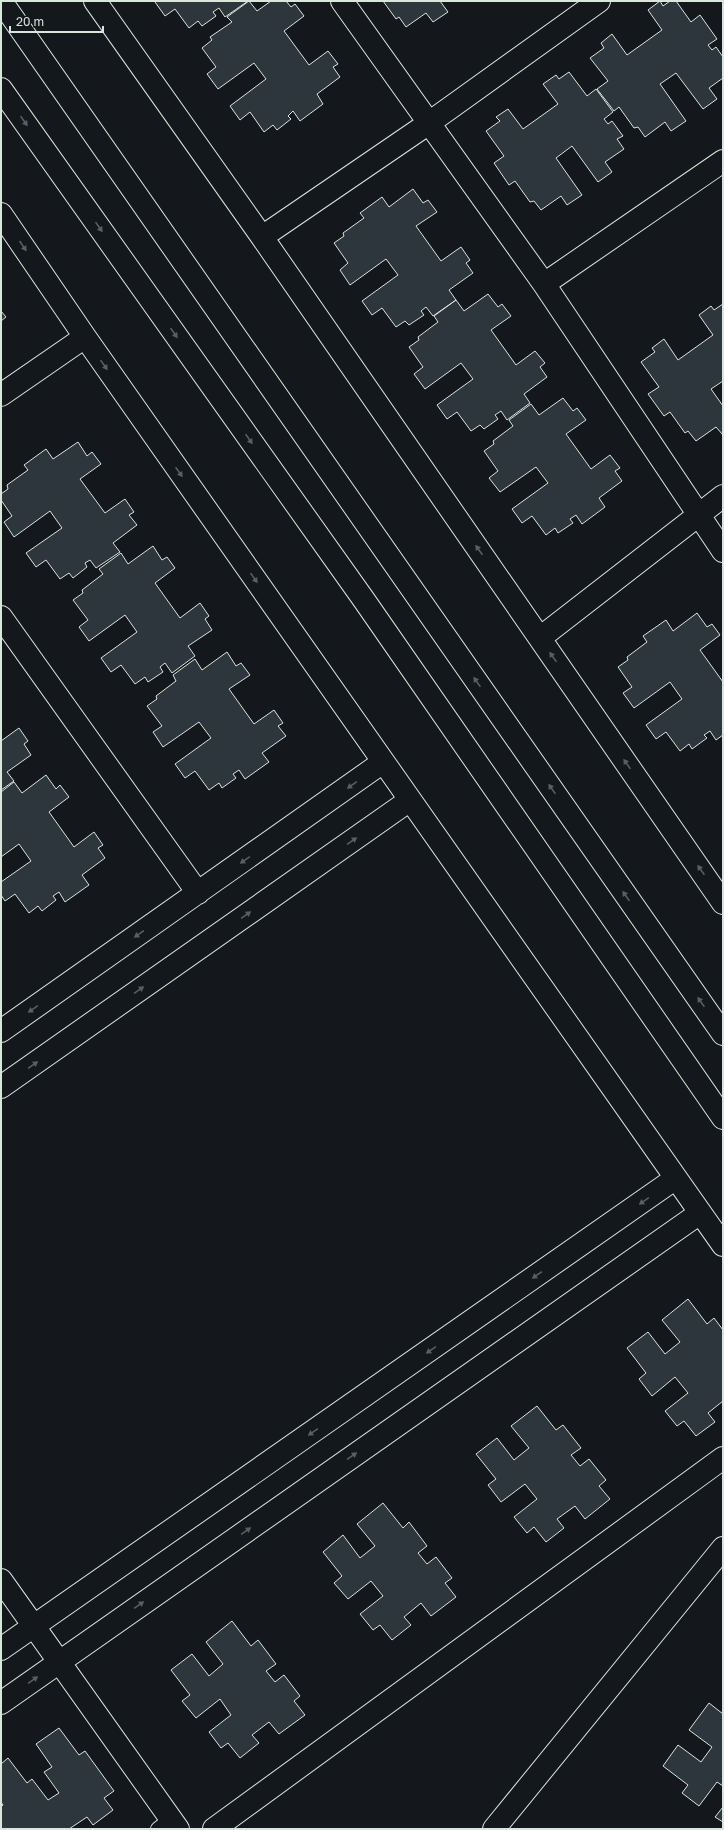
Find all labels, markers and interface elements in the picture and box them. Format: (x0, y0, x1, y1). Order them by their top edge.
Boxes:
scale bar (10, 8, 103, 34)
text: 20 m (16, 14, 44, 29)
one-way arrow (20, 116, 28, 126)
one-way arrow (95, 222, 103, 232)
one-way arrow (19, 241, 27, 252)
one-way arrow (170, 328, 178, 338)
one-way arrow (100, 360, 108, 371)
one-way arrow (245, 434, 253, 444)
one-way arrow (175, 466, 183, 477)
one-way arrow (475, 545, 483, 555)
one-way arrow (250, 573, 258, 583)
one-way arrow (549, 651, 557, 662)
one-way arrow (473, 677, 481, 688)
one-way arrow (623, 758, 631, 769)
one-way arrow (346, 781, 357, 789)
one-way arrow (548, 784, 556, 794)
one-way arrow (347, 837, 357, 845)
one-way arrow (240, 856, 251, 864)
one-way arrow (697, 865, 705, 876)
one-way arrow (622, 890, 630, 901)
one-way arrow (240, 911, 251, 919)
one-way arrow (134, 930, 144, 938)
one-way arrow (134, 986, 145, 994)
one-way arrow (697, 997, 705, 1007)
one-way arrow (27, 1005, 38, 1013)
one-way arrow (28, 1061, 38, 1069)
one-way arrow (639, 1197, 649, 1205)
one-way arrow (532, 1271, 543, 1279)
one-way arrow (425, 1346, 436, 1354)
one-way arrow (307, 1428, 318, 1436)
one-way arrow (347, 1452, 358, 1460)
one-way arrow (240, 1527, 251, 1535)
one-way arrow (134, 1601, 144, 1609)
one-way arrow (28, 1676, 38, 1684)

